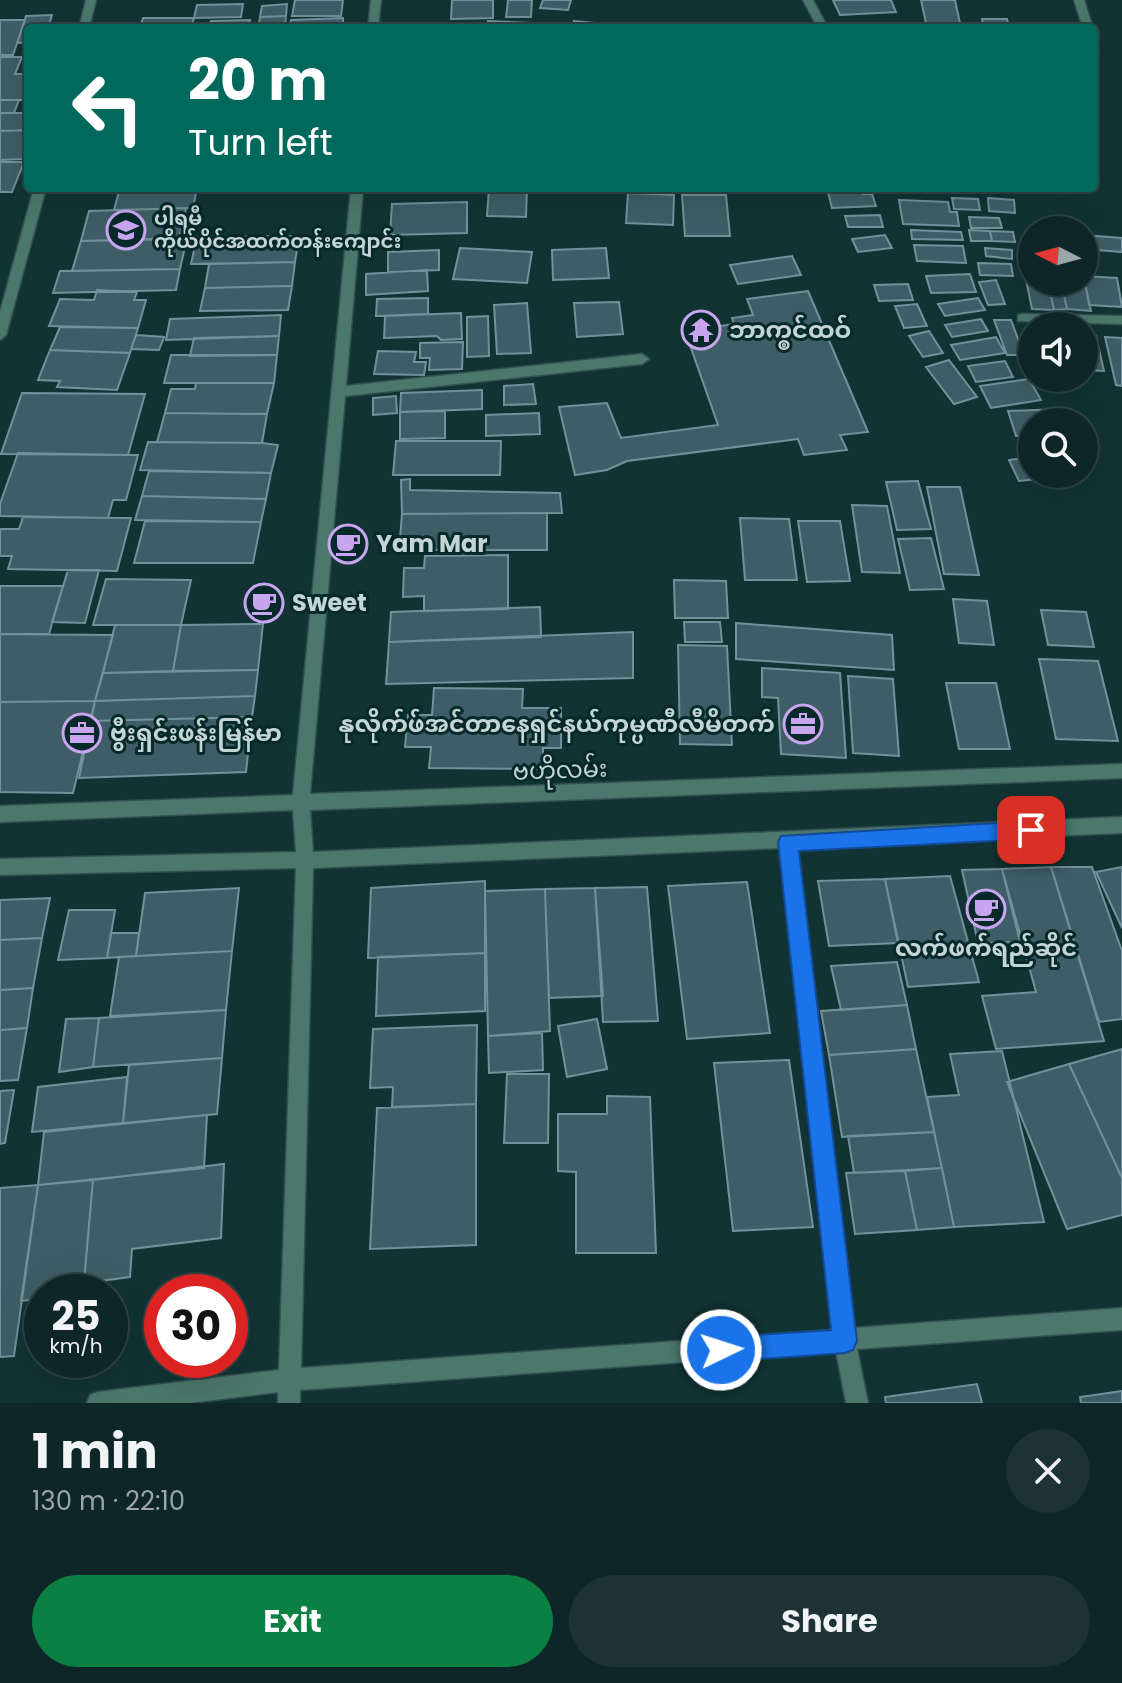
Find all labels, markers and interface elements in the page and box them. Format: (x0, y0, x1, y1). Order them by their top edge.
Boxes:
text: 20 m (188, 41, 328, 120)
icon: left (56, 56, 160, 160)
text: Turn left (188, 117, 333, 168)
place label: ပါရမီ ကိုယ်ပိုင်အထက်တန်းကျောင်း (154, 204, 401, 258)
school or university icon: ပါရမီ ကိုယ်ပိုင်အထက်တန်းကျောင်း (105, 209, 147, 251)
north arrow (1018, 216, 1098, 296)
map controls (1018, 216, 1098, 488)
temple icon: ဘာက္ၜၚ်ထဝ် (680, 309, 722, 351)
button: sound (1018, 312, 1098, 392)
place label: ဘာက္ၜၚ်ထဝ် (729, 313, 851, 350)
button: search (1018, 408, 1098, 488)
cafe icon: Yam Mar (327, 523, 369, 565)
place label: Yam Mar (376, 527, 488, 560)
cafe icon: Sweet (243, 582, 285, 624)
place label: Sweet (292, 586, 367, 619)
office icon: နုလိုက်ဖ်အင်တာနေရှင်နယ်ကုမ္ပဏီလီမိတက် (782, 703, 824, 745)
place label: နုလိုက်ဖ်အင်တာနေရှင်နယ်ကုမ္ပဏီလီမိတက် (339, 707, 775, 744)
office icon: ဗွီးရှင်းဖန်းမြန်မာ (61, 712, 103, 754)
place label: ဗွီးရှင်းဖန်းမြန်မာ (110, 716, 282, 752)
street label: ဗဟိုလမ်း (512, 751, 608, 791)
pin (997, 796, 1065, 864)
icon: arrive (1009, 808, 1053, 852)
cafe icon: လက်ဖက်ရည်ဆိုင် (965, 888, 1007, 930)
place label: လက်ဖက်ရည်ဆိုင် (895, 931, 1077, 967)
speed limit sign: 30 (144, 1274, 248, 1378)
text: 25 (52, 1288, 100, 1344)
position arrow (679, 1308, 763, 1392)
text: km/h (49, 1332, 103, 1360)
text: 1 min (32, 1418, 158, 1485)
button: close (1006, 1429, 1090, 1513)
text: 130 m · 22:10 (32, 1483, 185, 1519)
button: Exit (32, 1575, 553, 1667)
button: Share (569, 1575, 1090, 1667)

